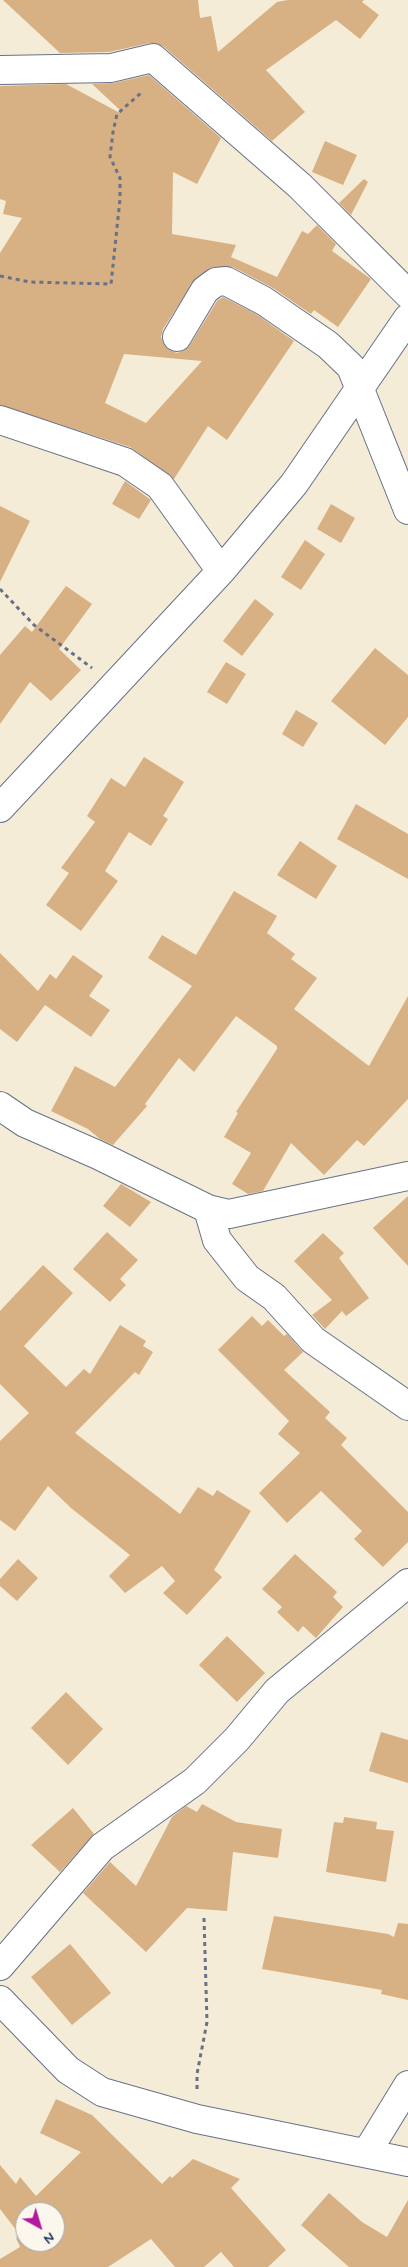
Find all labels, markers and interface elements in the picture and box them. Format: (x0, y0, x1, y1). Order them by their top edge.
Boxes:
north arrow (15, 2202, 65, 2252)
text: N (40, 2228, 58, 2248)

